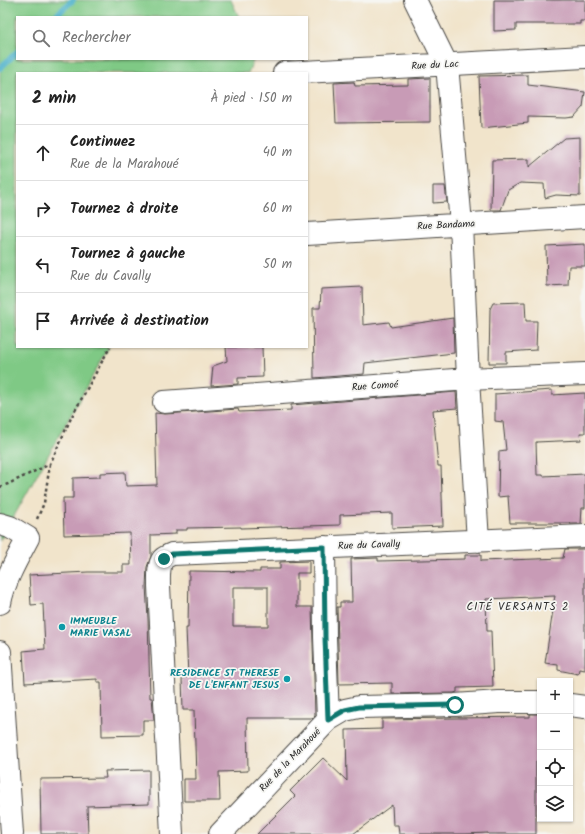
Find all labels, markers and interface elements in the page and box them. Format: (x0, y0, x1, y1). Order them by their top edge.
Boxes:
search box (16, 16, 308, 60)
text: Rechercher (62, 26, 130, 50)
icon: search (30, 27, 52, 49)
street label: Rue du Lac (411, 56, 460, 74)
text: 2 min (32, 85, 76, 112)
text: À pied · 150 m (211, 88, 292, 109)
text: Continuez (70, 130, 135, 154)
icon: ahead (32, 142, 54, 164)
text: 40 m (263, 142, 292, 163)
text: Rue de la Marahoué (70, 154, 179, 175)
text: Tournez à droite (70, 197, 178, 221)
icon: right (32, 198, 54, 220)
text: 60 m (263, 198, 292, 219)
street label: Rue Bandama (417, 215, 476, 235)
text: Tournez à gauche (70, 242, 185, 266)
icon: left (32, 254, 54, 276)
text: 50 m (263, 254, 292, 275)
text: Rue du Cavally (70, 266, 151, 287)
text: Arrivée à destination (70, 309, 209, 333)
icon: arrive (32, 310, 54, 332)
street label: Rue Comoé (351, 376, 399, 396)
street label: Rue du Cavally (338, 536, 401, 554)
route end (155, 550, 173, 568)
district label: CITÉ VERSANTS 2 (467, 598, 569, 616)
place label: IMMEUBLE MARIE VASAL (70, 613, 131, 641)
marker: IMMEUBLE MARIE VASAL (57, 622, 67, 632)
place label: RESIDENCE ST THERESE DE L'ENFANT JESUS (170, 665, 279, 693)
marker: RESIDENCE ST THERESE DE L'ENFANT JESUS (282, 674, 292, 684)
map controls (537, 678, 573, 822)
button: + (537, 678, 573, 714)
route start (446, 696, 464, 714)
button: − (537, 714, 573, 750)
street label: Rue de la Marahoué (255, 724, 325, 796)
button: locate (537, 750, 573, 786)
button: layers (537, 786, 573, 822)

